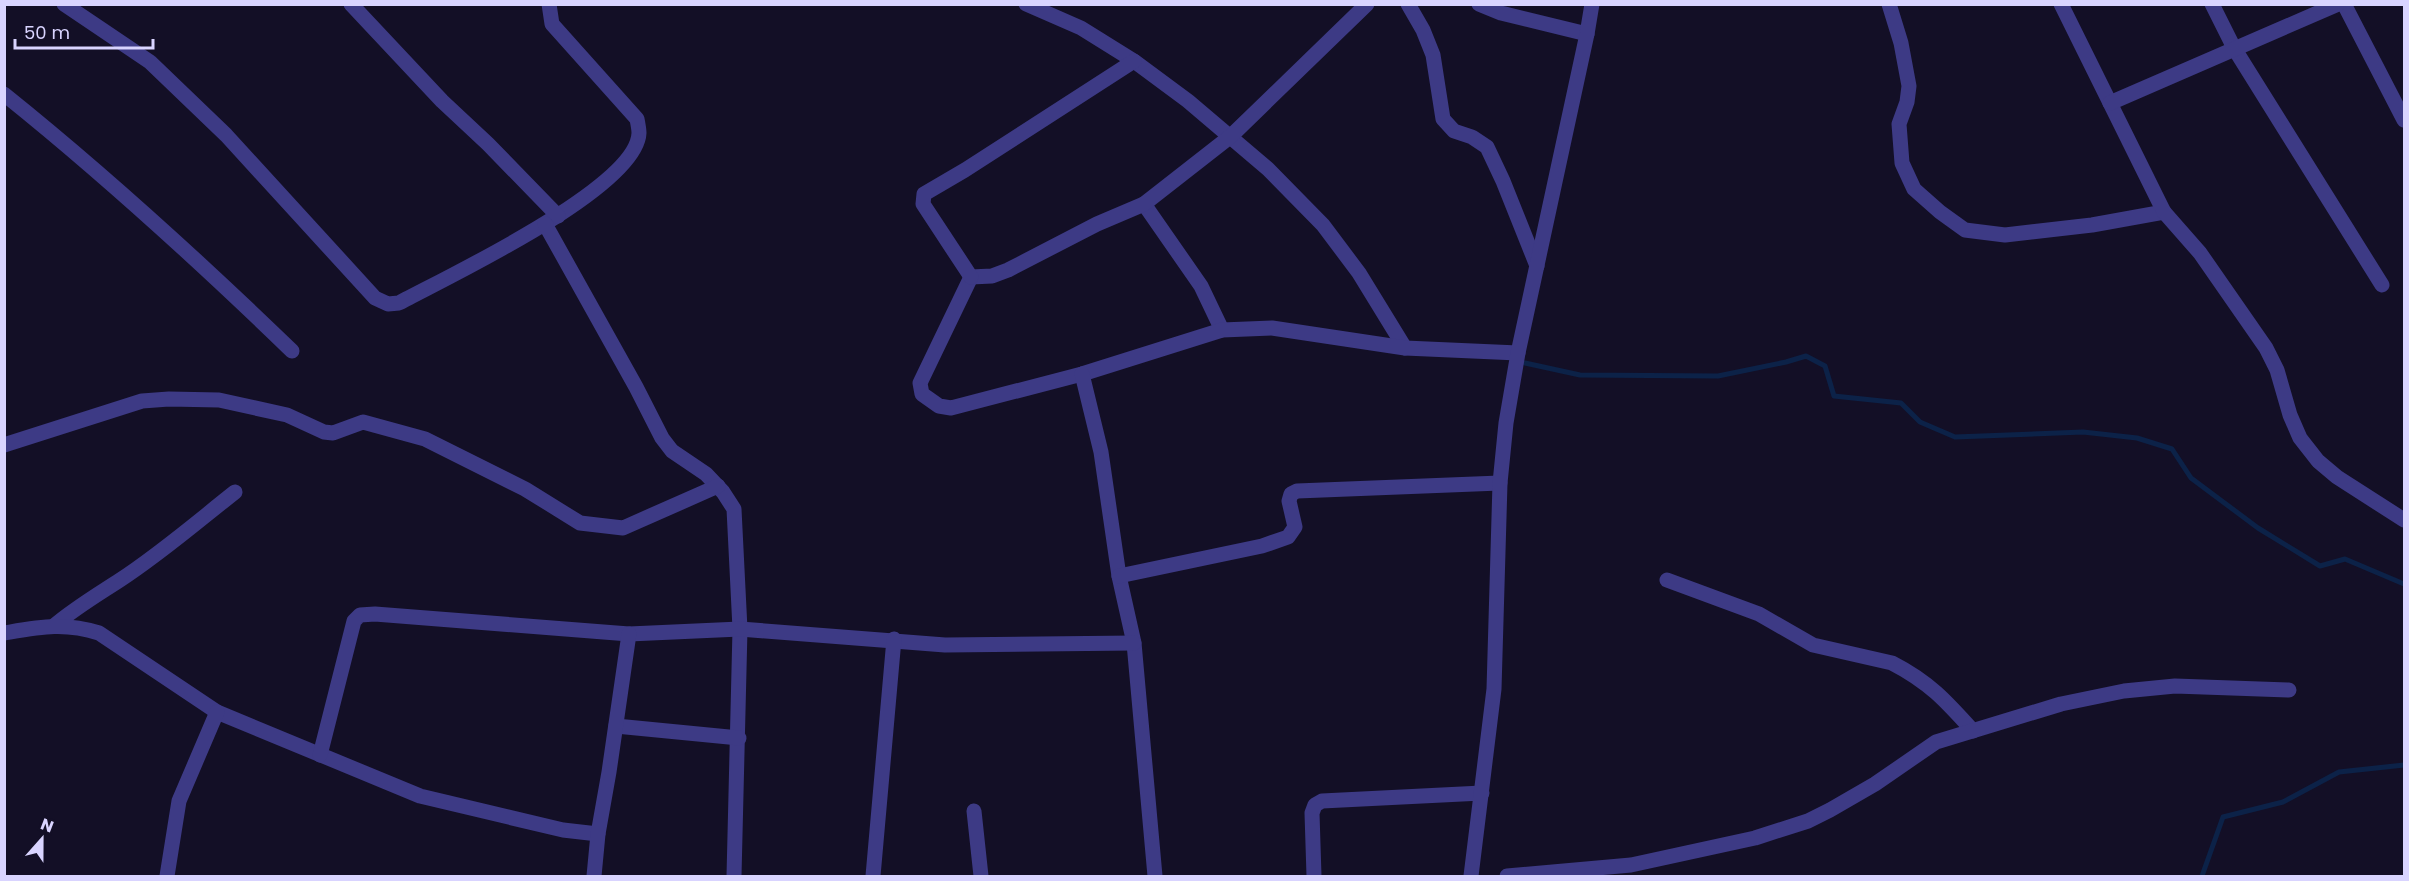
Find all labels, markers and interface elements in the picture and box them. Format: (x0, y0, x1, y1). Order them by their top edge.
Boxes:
scale bar (15, 12, 153, 50)
text: 50 m (24, 20, 70, 45)
north arrow (12, 809, 72, 869)
text: N (37, 813, 57, 838)

